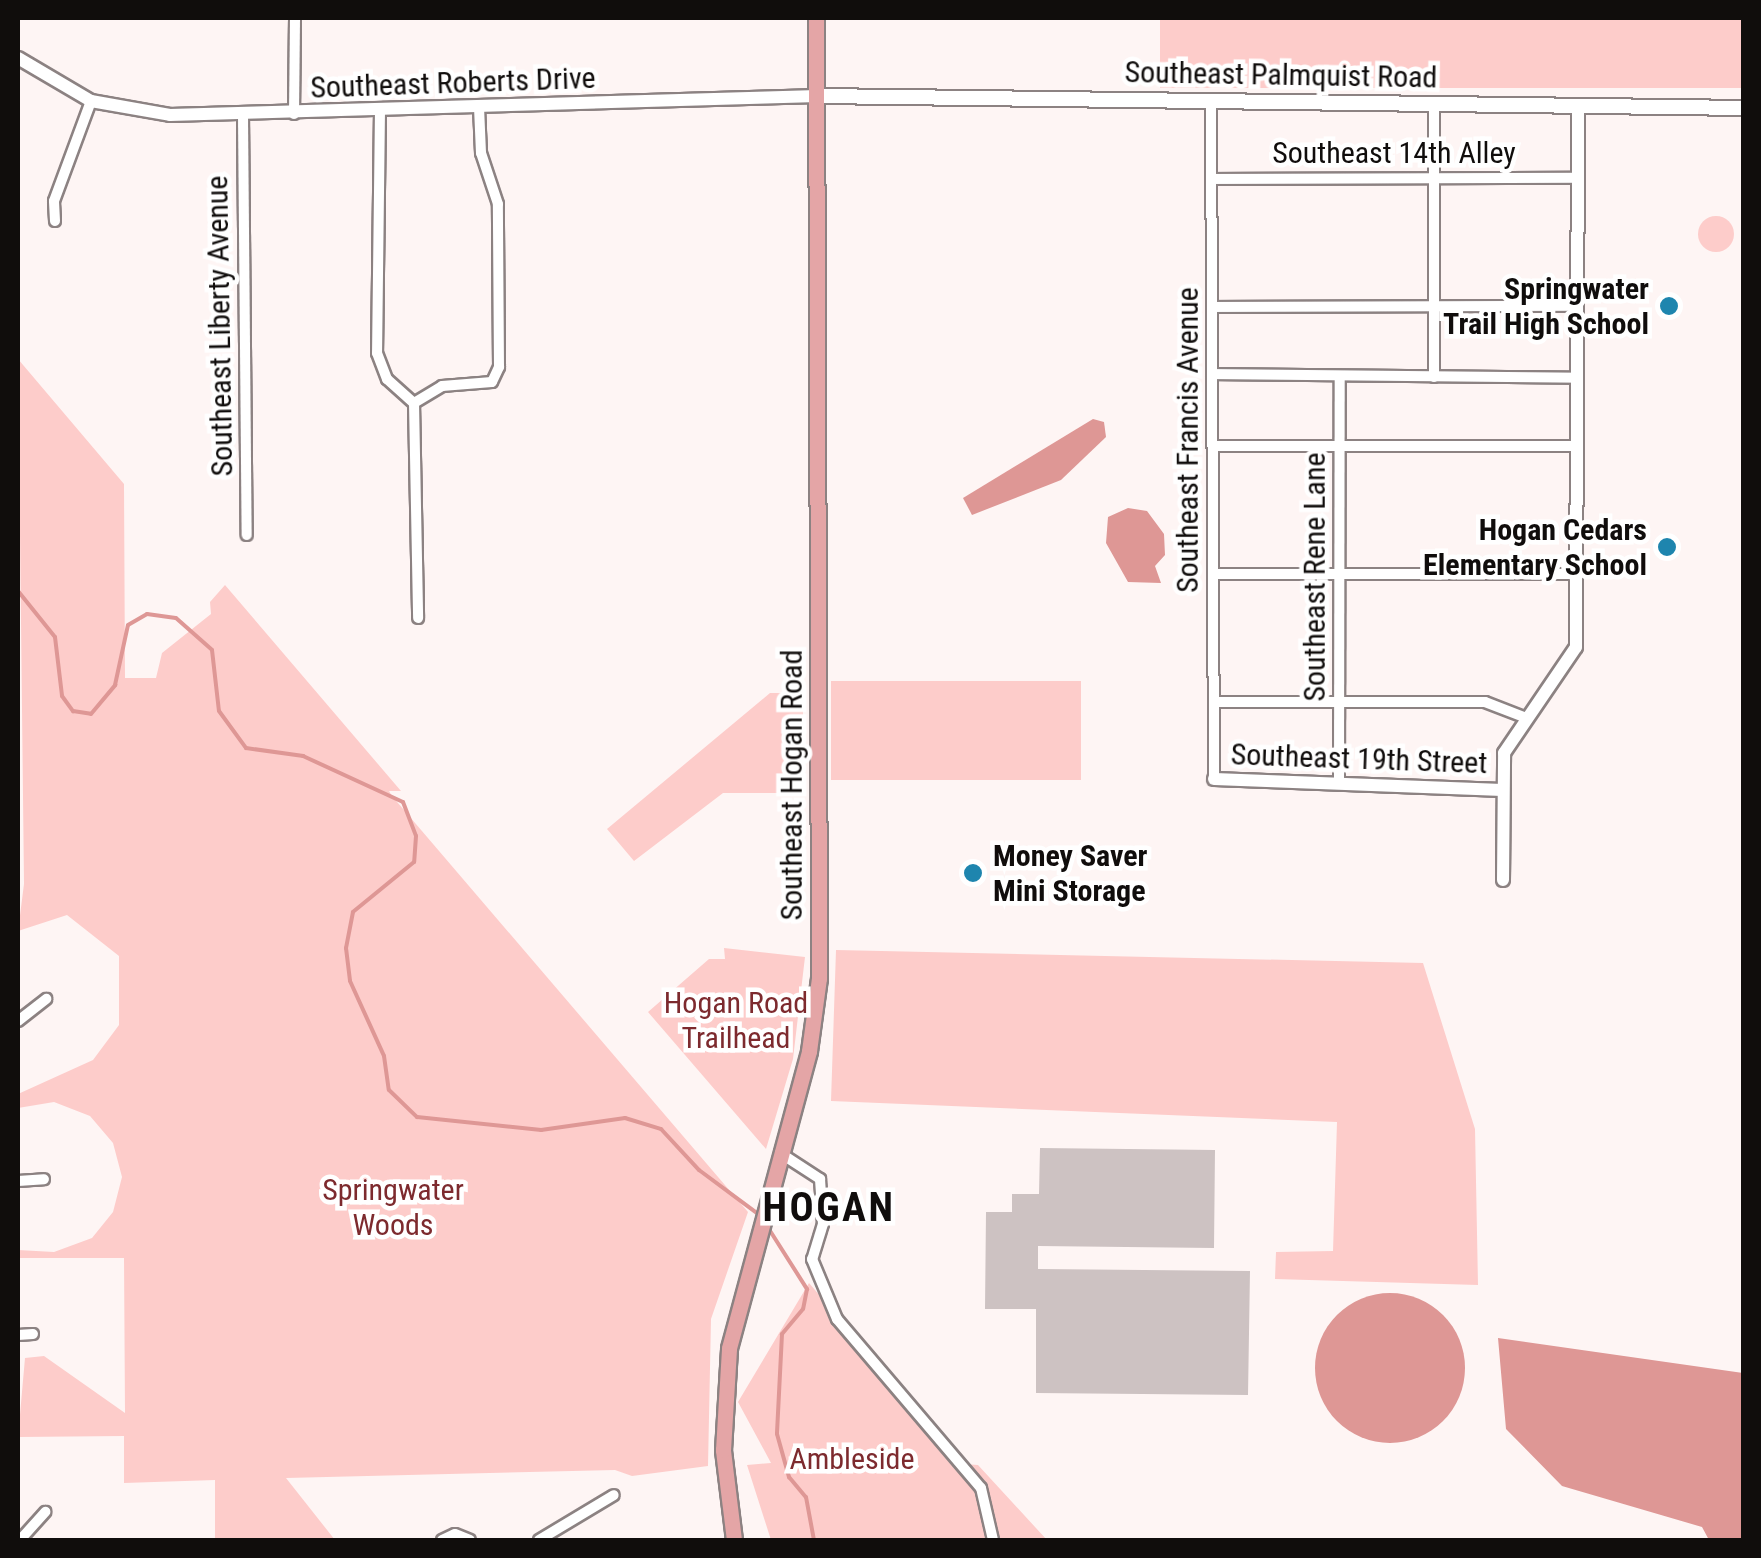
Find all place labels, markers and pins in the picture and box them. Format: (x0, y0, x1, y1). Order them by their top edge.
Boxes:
place label: Springwater Trail High School (1443, 271, 1649, 342)
marker: Springwater Trail High School (1658, 295, 1680, 317)
place label: Hogan Cedars Elementary School (1423, 512, 1647, 582)
marker: Hogan Cedars Elementary School (1656, 536, 1678, 558)
place label: Money Saver Mini Storage (993, 838, 1148, 908)
marker: Money Saver Mini Storage (962, 862, 984, 884)

